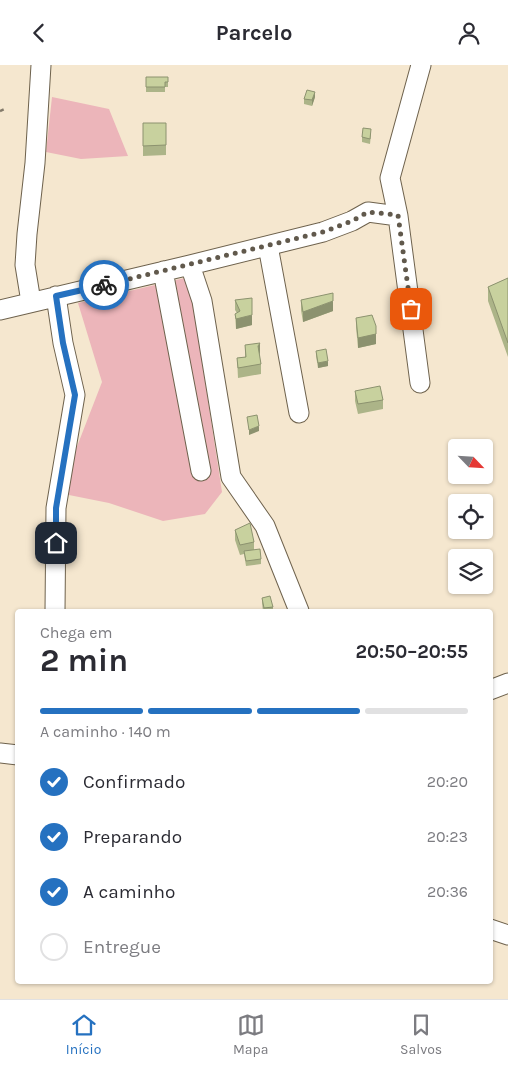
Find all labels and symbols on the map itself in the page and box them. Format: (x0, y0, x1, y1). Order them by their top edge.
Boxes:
courier (79, 260, 129, 310)
pin (390, 288, 432, 330)
north arrow (448, 439, 492, 484)
pin (35, 522, 77, 564)

